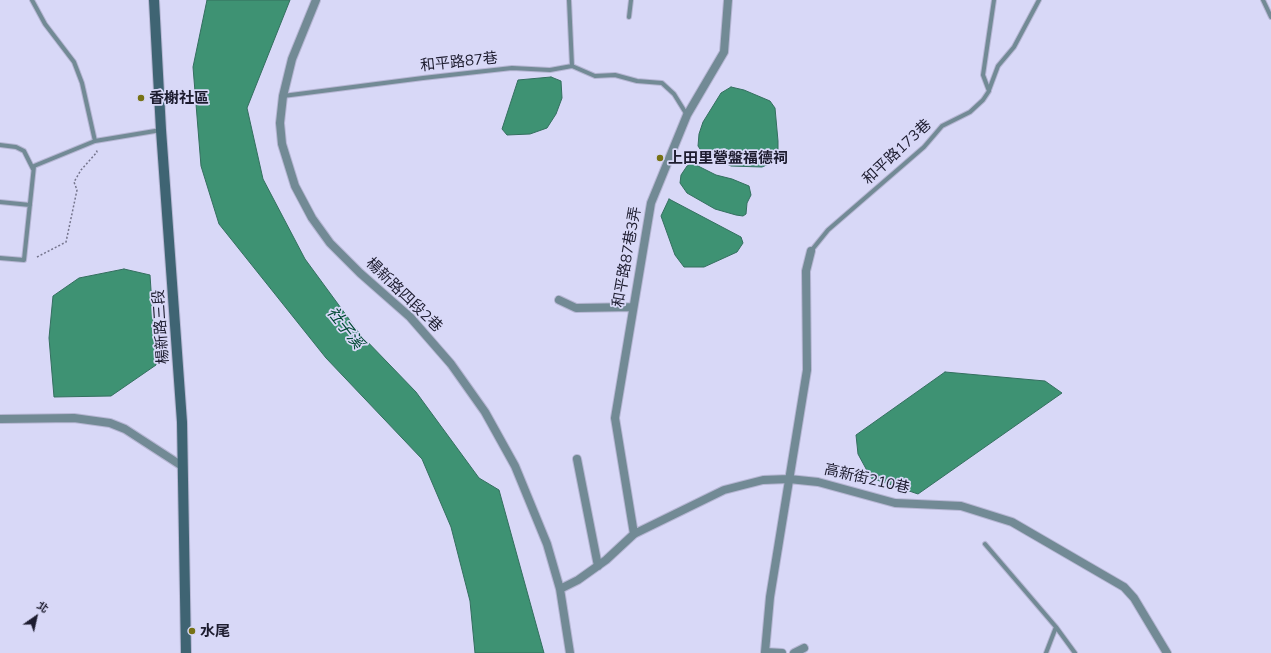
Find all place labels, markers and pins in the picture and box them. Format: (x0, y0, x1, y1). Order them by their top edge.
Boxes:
place label: 香榭社區 (149, 89, 209, 107)
marker: 香榭社區 (136, 93, 146, 103)
place label: 上田里營盤福德祠 (668, 149, 788, 167)
marker: 上田里營盤福德祠 (655, 153, 665, 163)
place label: 水尾 (200, 622, 230, 640)
marker: 水尾 (187, 626, 197, 636)

